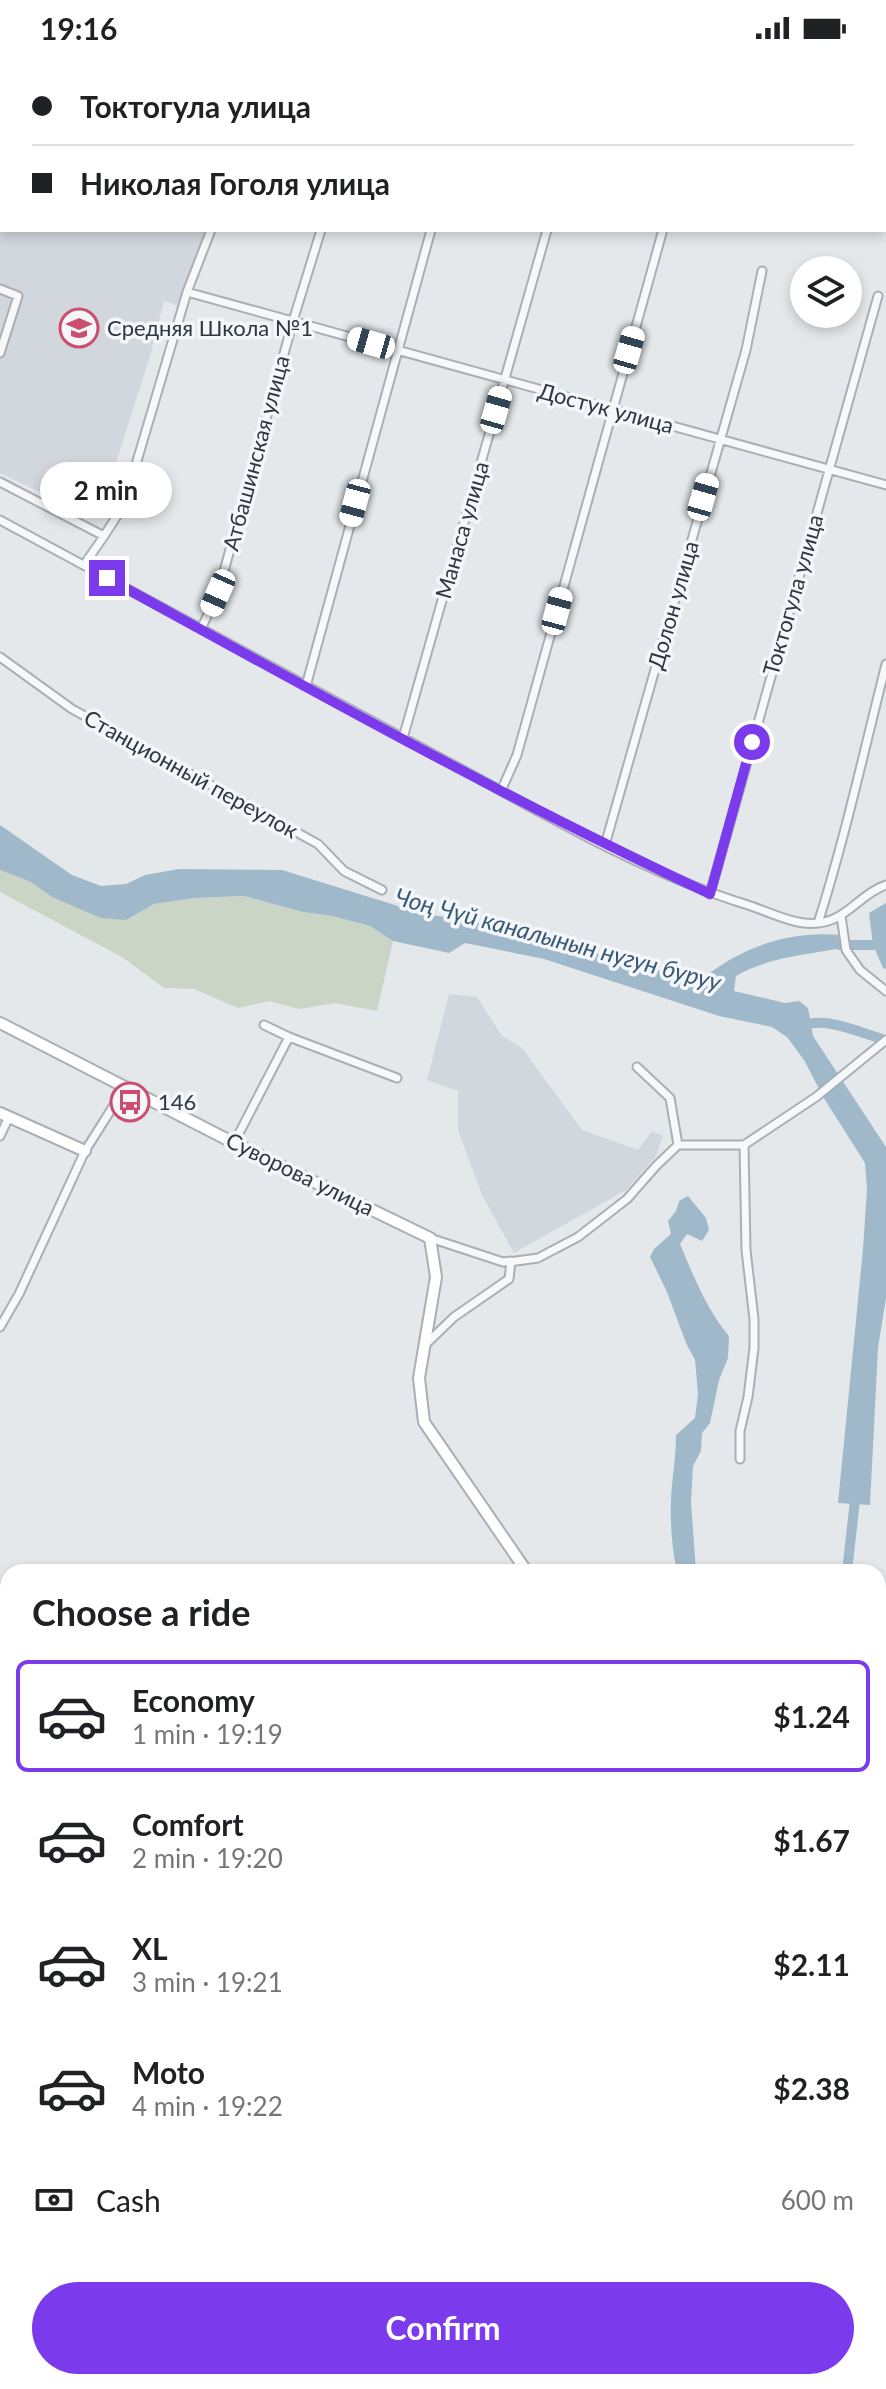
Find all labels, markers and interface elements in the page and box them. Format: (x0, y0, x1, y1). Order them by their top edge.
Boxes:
text: 19:16 (40, 10, 117, 46)
text: Токтогула улица (80, 88, 311, 124)
text: Николая Гоголя улица (80, 165, 390, 201)
map controls (790, 256, 862, 328)
button: layers (790, 256, 862, 328)
school or university icon: Средняя Школа №1 (58, 307, 100, 349)
place label: Средняя Школа №1 (107, 314, 313, 341)
car (611, 324, 647, 376)
car (345, 325, 397, 361)
street label: Атбашинская улица (216, 352, 295, 553)
street label: Достук улица (535, 376, 677, 439)
car (478, 384, 514, 436)
street label: Манаса улица (429, 458, 494, 602)
callout: 2 min (41, 462, 173, 518)
car (685, 471, 721, 523)
text: 2 min (74, 474, 138, 506)
car (337, 477, 373, 529)
street label: Токтогула улица (757, 511, 828, 678)
street label: Долон улица (641, 538, 704, 672)
route end (89, 560, 125, 596)
car (197, 566, 239, 620)
car (539, 585, 575, 637)
street label: Станционный переулок (79, 703, 304, 844)
route start (734, 724, 770, 760)
water label: Чоң Чүй каналынын нугун буруу (392, 881, 725, 996)
bus stop icon: 146 (109, 1081, 151, 1123)
place label: 146 (158, 1088, 196, 1115)
street label: Суворова улица (222, 1126, 379, 1221)
text: Choose a ride (32, 1590, 251, 1634)
icon: car (36, 1680, 108, 1752)
text: Economy (132, 1682, 255, 1718)
text: $1.24 (773, 1698, 850, 1734)
text: 1 min · 19:19 (132, 1718, 283, 1750)
icon: car (36, 1804, 108, 1876)
text: Comfort (132, 1806, 244, 1842)
text: $1.67 (773, 1822, 850, 1858)
text: 2 min · 19:20 (132, 1842, 283, 1874)
icon: car (36, 1928, 108, 2000)
text: XL (132, 1930, 168, 1966)
text: $2.11 (773, 1946, 850, 1982)
text: 3 min · 19:21 (132, 1966, 283, 1998)
icon: car (36, 2052, 108, 2124)
text: Moto (132, 2054, 205, 2090)
text: $2.38 (773, 2070, 850, 2106)
text: 4 min · 19:22 (132, 2090, 283, 2122)
icon: cash (32, 2178, 76, 2222)
text: Cash (96, 2182, 161, 2218)
text: 600 m (781, 2184, 854, 2216)
button: Confirm (32, 2282, 854, 2374)

